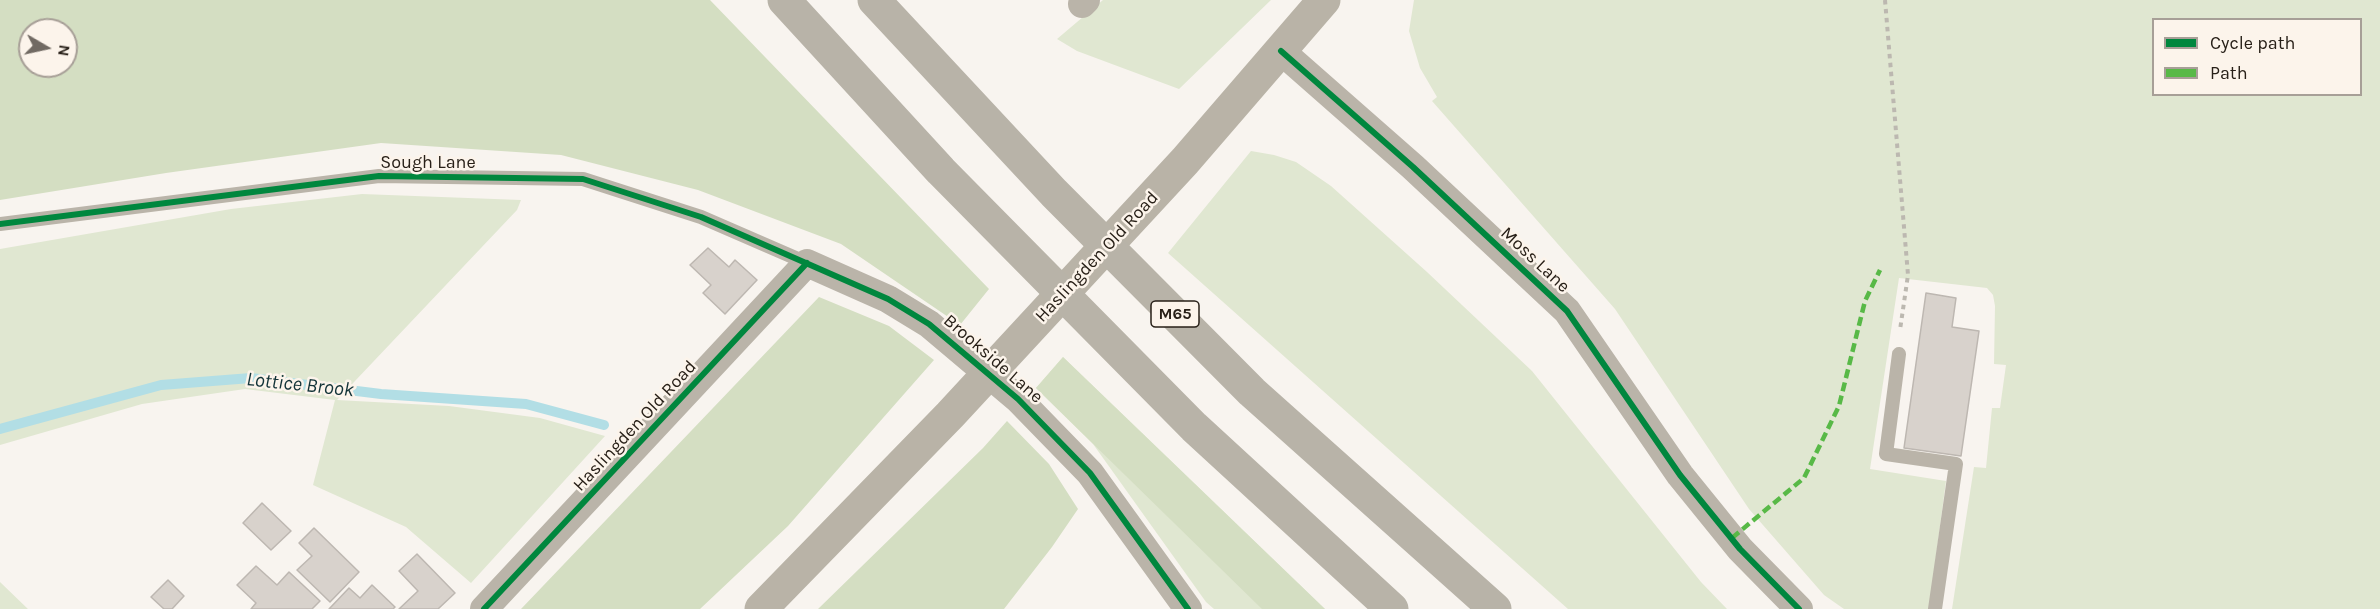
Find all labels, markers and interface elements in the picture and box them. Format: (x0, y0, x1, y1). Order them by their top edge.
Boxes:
north arrow (18, 18, 78, 78)
legend (2152, 18, 2362, 96)
text: Cycle path (2210, 32, 2295, 54)
text: N (54, 43, 75, 58)
text: Path (2210, 62, 2248, 84)
street label: Sough Lane (380, 152, 476, 174)
street label: Haslingden Old Road (1031, 187, 1163, 327)
street label: Moss Lane (1496, 223, 1574, 297)
road number: M65 (1151, 301, 1199, 327)
street label: Brookside Lane (939, 310, 1047, 408)
street label: Haslingden Old Road (569, 356, 701, 496)
water label: Lottice Brook (245, 367, 355, 403)

